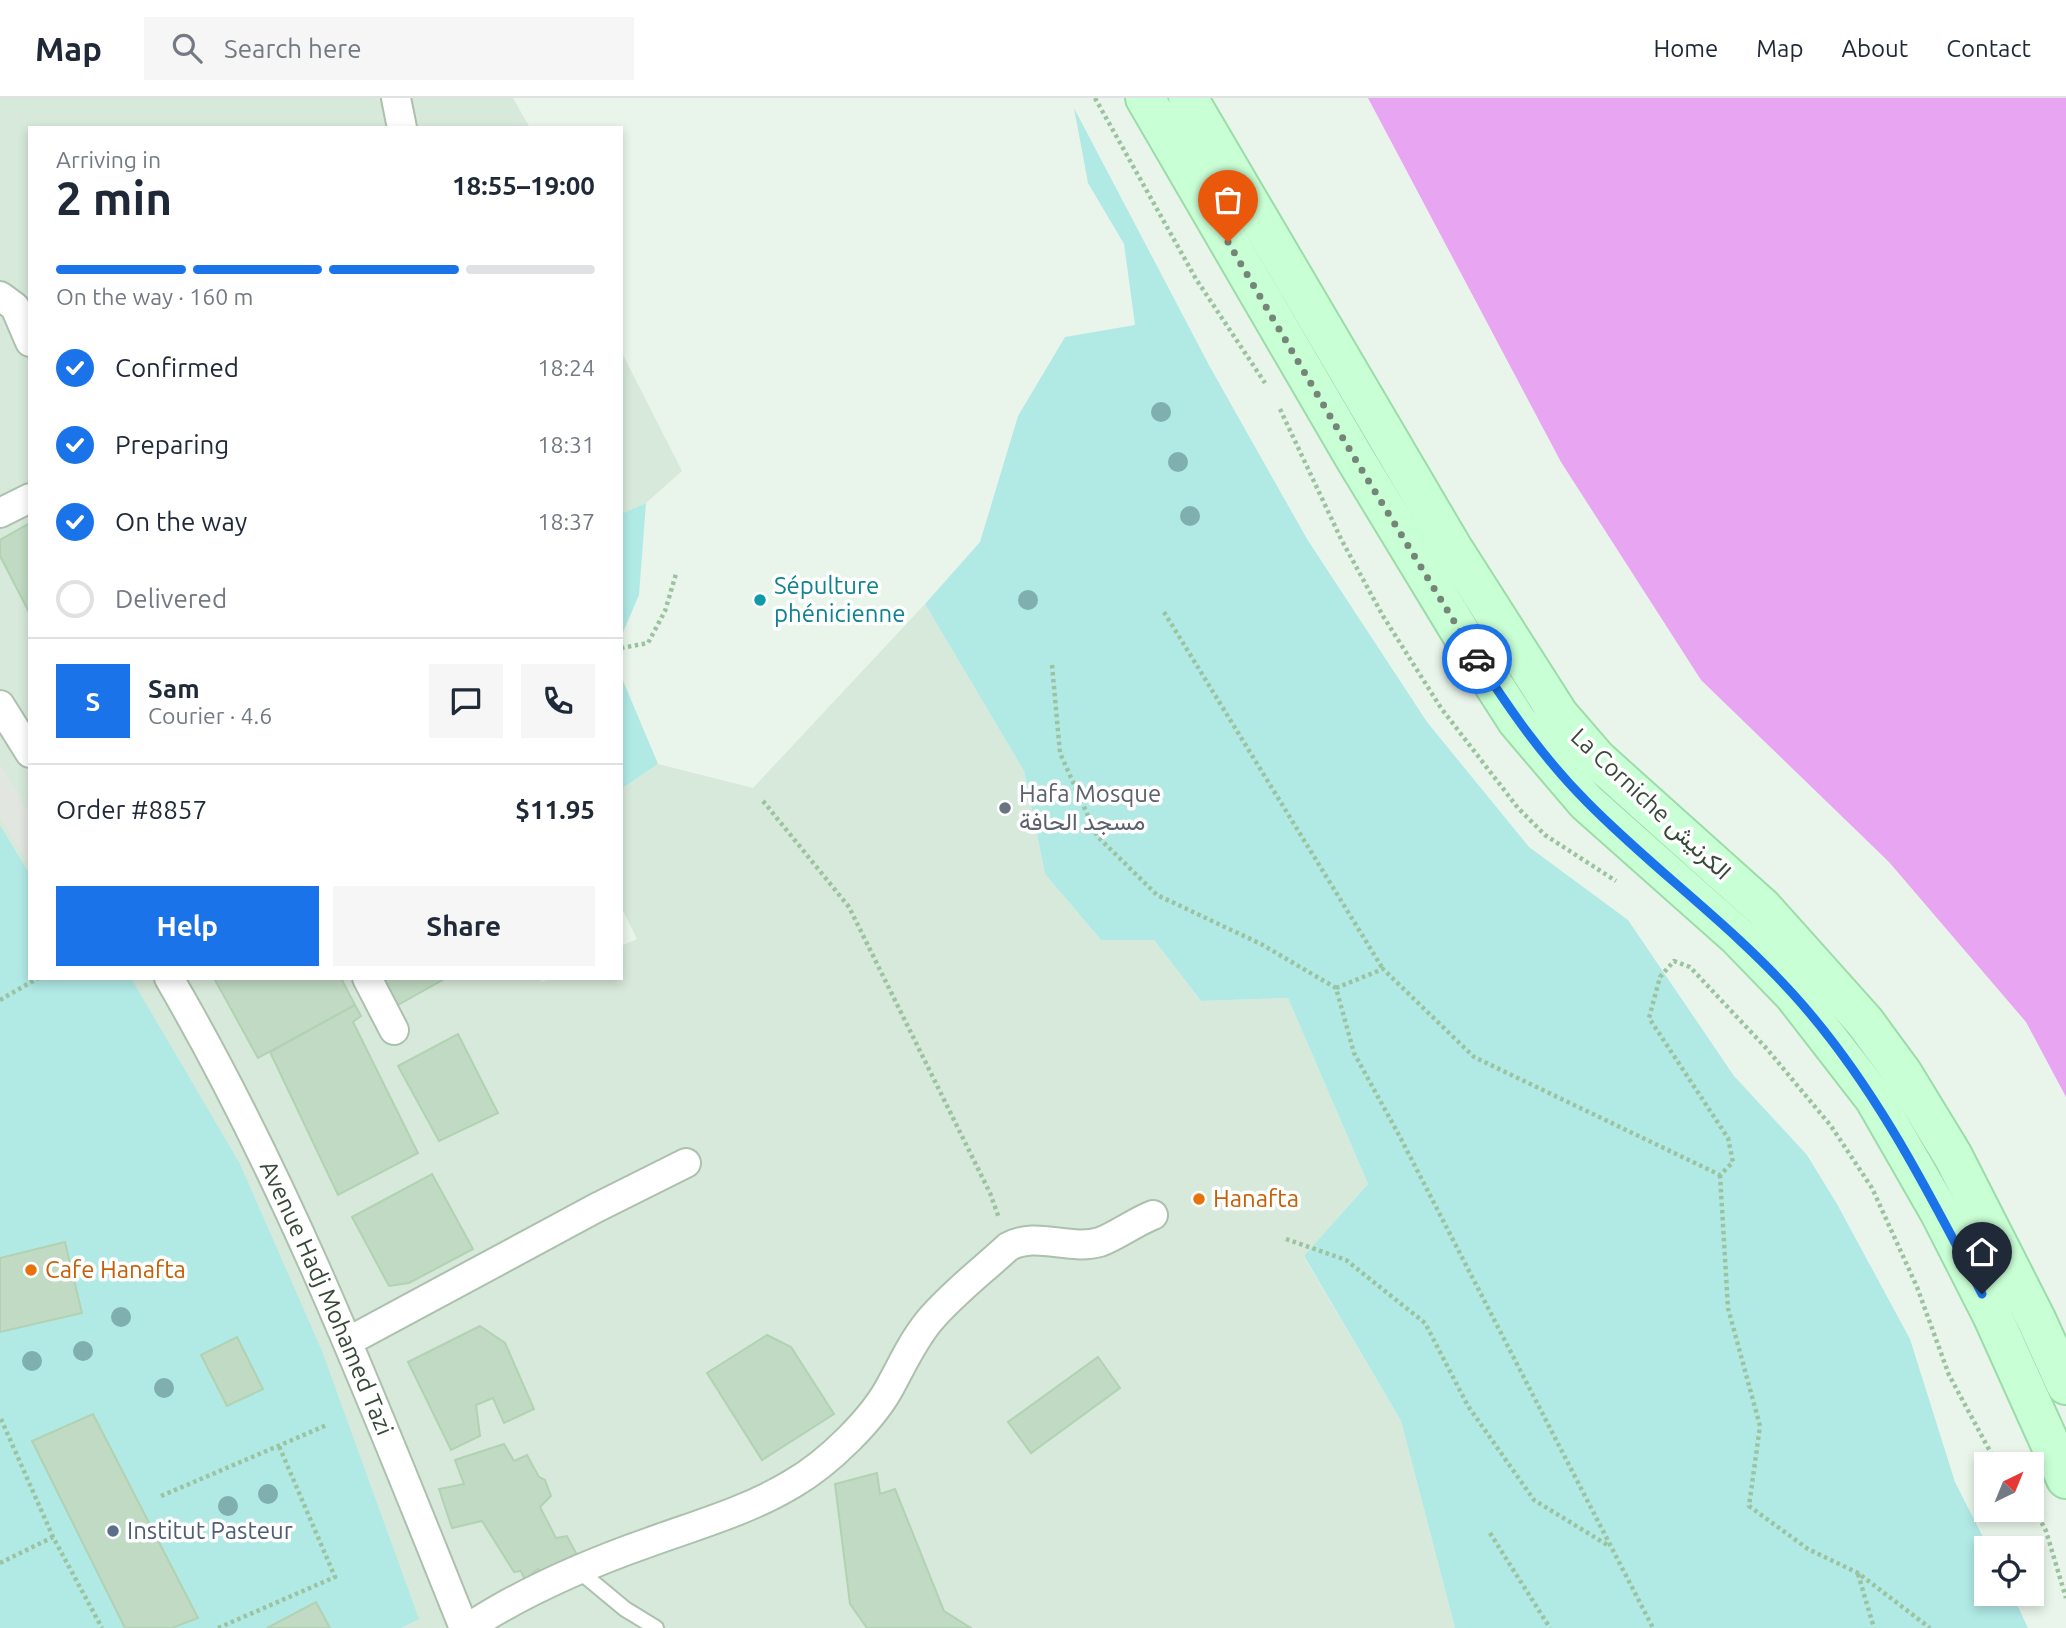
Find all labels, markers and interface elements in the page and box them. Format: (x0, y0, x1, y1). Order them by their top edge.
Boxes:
search box (144, 17, 634, 80)
icon: search (168, 29, 206, 67)
text: Map (35, 30, 102, 67)
text: Search here (224, 34, 362, 63)
text: Home (1653, 35, 1718, 62)
text: Map (1756, 35, 1803, 62)
text: About (1841, 35, 1908, 62)
text: Contact (1946, 35, 2031, 62)
text: Arriving in (56, 147, 161, 172)
pin (1198, 170, 1258, 242)
text: 18:55–19:00 (452, 171, 595, 200)
text: 2 min (56, 172, 172, 224)
icon: bag (1209, 181, 1247, 219)
text: On the way · 160 m (56, 284, 253, 309)
icon: check (56, 349, 94, 387)
text: Confirmed (115, 353, 239, 382)
text: 18:24 (537, 355, 595, 380)
icon: check (56, 426, 94, 464)
text: Preparing (115, 430, 229, 459)
text: 18:31 (537, 432, 595, 457)
icon: check (56, 503, 94, 541)
text: On the way (115, 507, 247, 536)
text: 18:37 (537, 509, 595, 534)
place label: Sépulture phénicienne (774, 572, 905, 627)
text: Delivered (115, 584, 227, 613)
marker: Sépulture phénicienne (752, 592, 768, 608)
courier (1442, 624, 1512, 694)
icon: car (1458, 640, 1496, 678)
button: chat (429, 664, 503, 738)
button: phone (521, 664, 595, 738)
text: Sam (148, 674, 200, 703)
text: S (86, 687, 100, 716)
text: Courier · 4.6 (148, 703, 272, 728)
street label: La Corniche الكرنيش (1564, 723, 1737, 886)
place label: Hafa Mosque مسجد الحافة (1019, 780, 1161, 836)
text: Order #8857 (56, 795, 207, 824)
text: $11.95 (515, 795, 595, 824)
marker: Hafa Mosque مسجد الحافة (997, 800, 1013, 816)
button: Help (56, 886, 319, 966)
button: Share (333, 886, 595, 966)
street label: Avenue Hadj Mohamed Tazi (255, 1156, 399, 1439)
place label: Hanafta (1213, 1185, 1299, 1212)
marker: Hanafta (1191, 1191, 1207, 1207)
pin (1952, 1222, 2012, 1294)
icon: home (1963, 1233, 2001, 1271)
place label: Cafe Hanafta (45, 1256, 186, 1283)
marker: Cafe Hanafta (23, 1262, 39, 1278)
north arrow (1974, 1452, 2044, 1522)
map controls (1974, 1452, 2044, 1606)
place label: Institut Pasteur (127, 1517, 293, 1544)
marker: Institut Pasteur (105, 1523, 121, 1539)
button: locate (1974, 1536, 2044, 1606)

